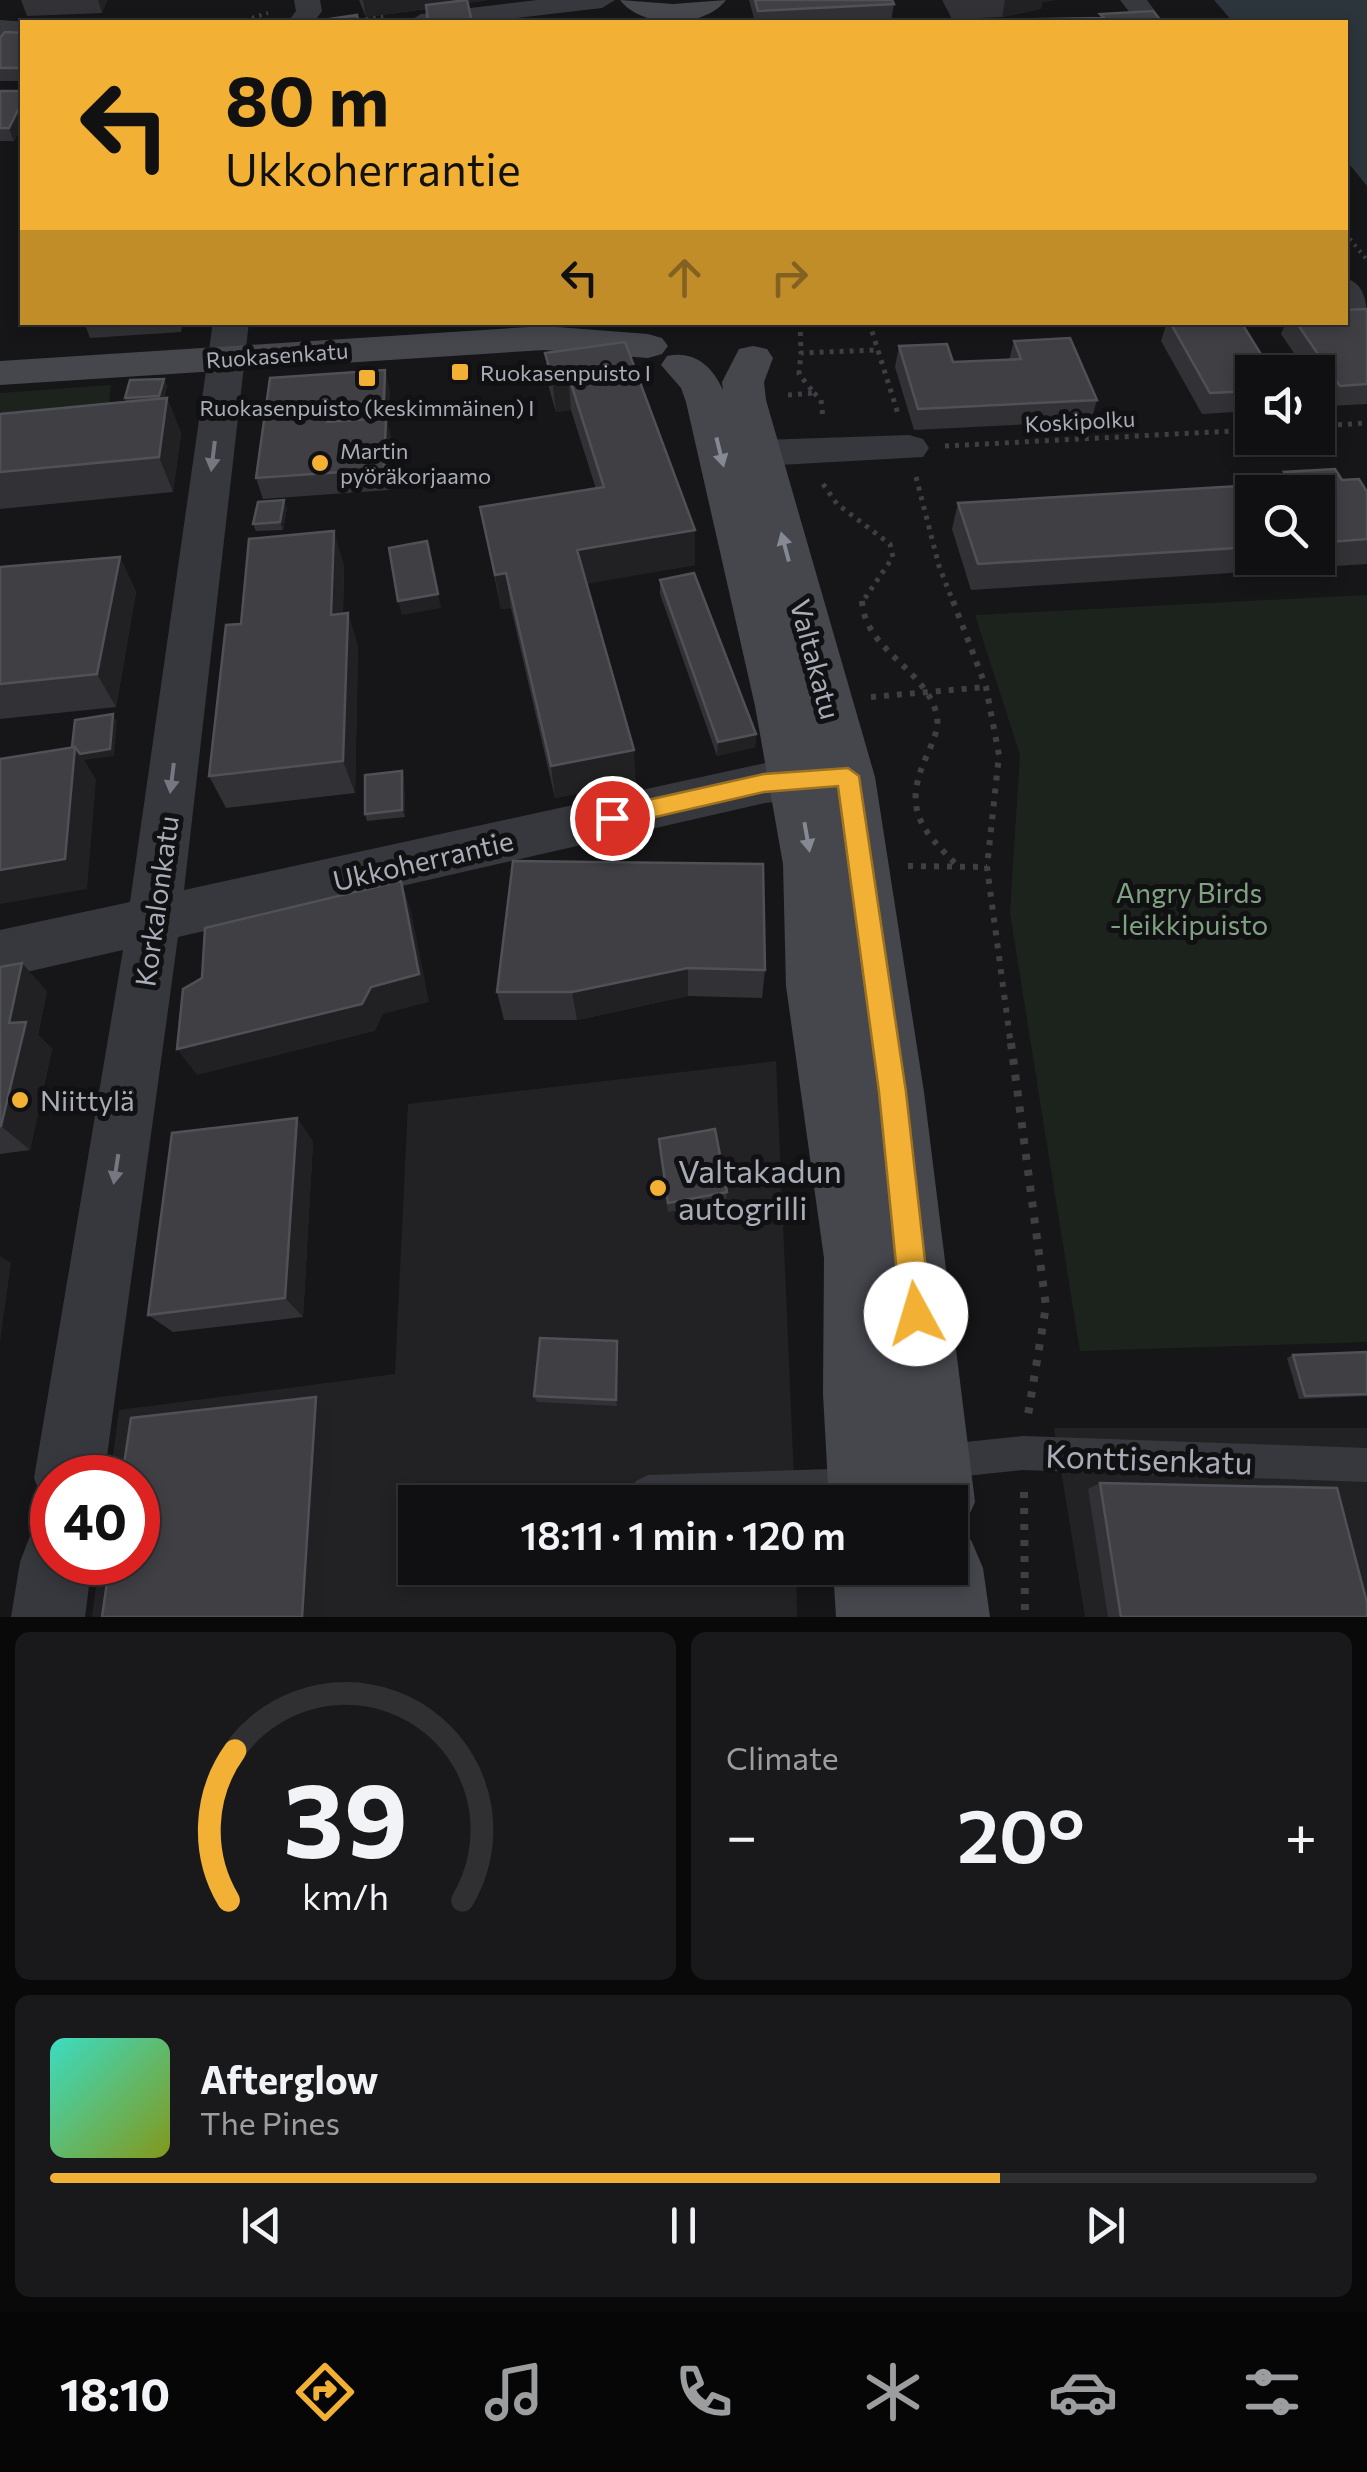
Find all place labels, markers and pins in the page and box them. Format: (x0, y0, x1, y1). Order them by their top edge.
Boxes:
place label: Ruokasenpuisto I (480, 359, 651, 386)
marker: Ruokasenpuisto I (449, 361, 471, 383)
marker: Ruokasenpuisto (keskimmäinen) I (356, 367, 378, 389)
place label: Ruokasenpuisto (keskimmäinen) I (199, 394, 535, 421)
place label: Martin pyöräkorjaamo (340, 437, 491, 489)
marker: Martin pyöräkorjaamo (309, 452, 331, 474)
pin (570, 776, 655, 861)
place label: Niittylä (40, 1083, 135, 1117)
marker: Niittylä (9, 1089, 31, 1111)
place label: Valtakadun autogrilli (678, 1150, 842, 1227)
marker: Valtakadun autogrilli (647, 1177, 669, 1199)

